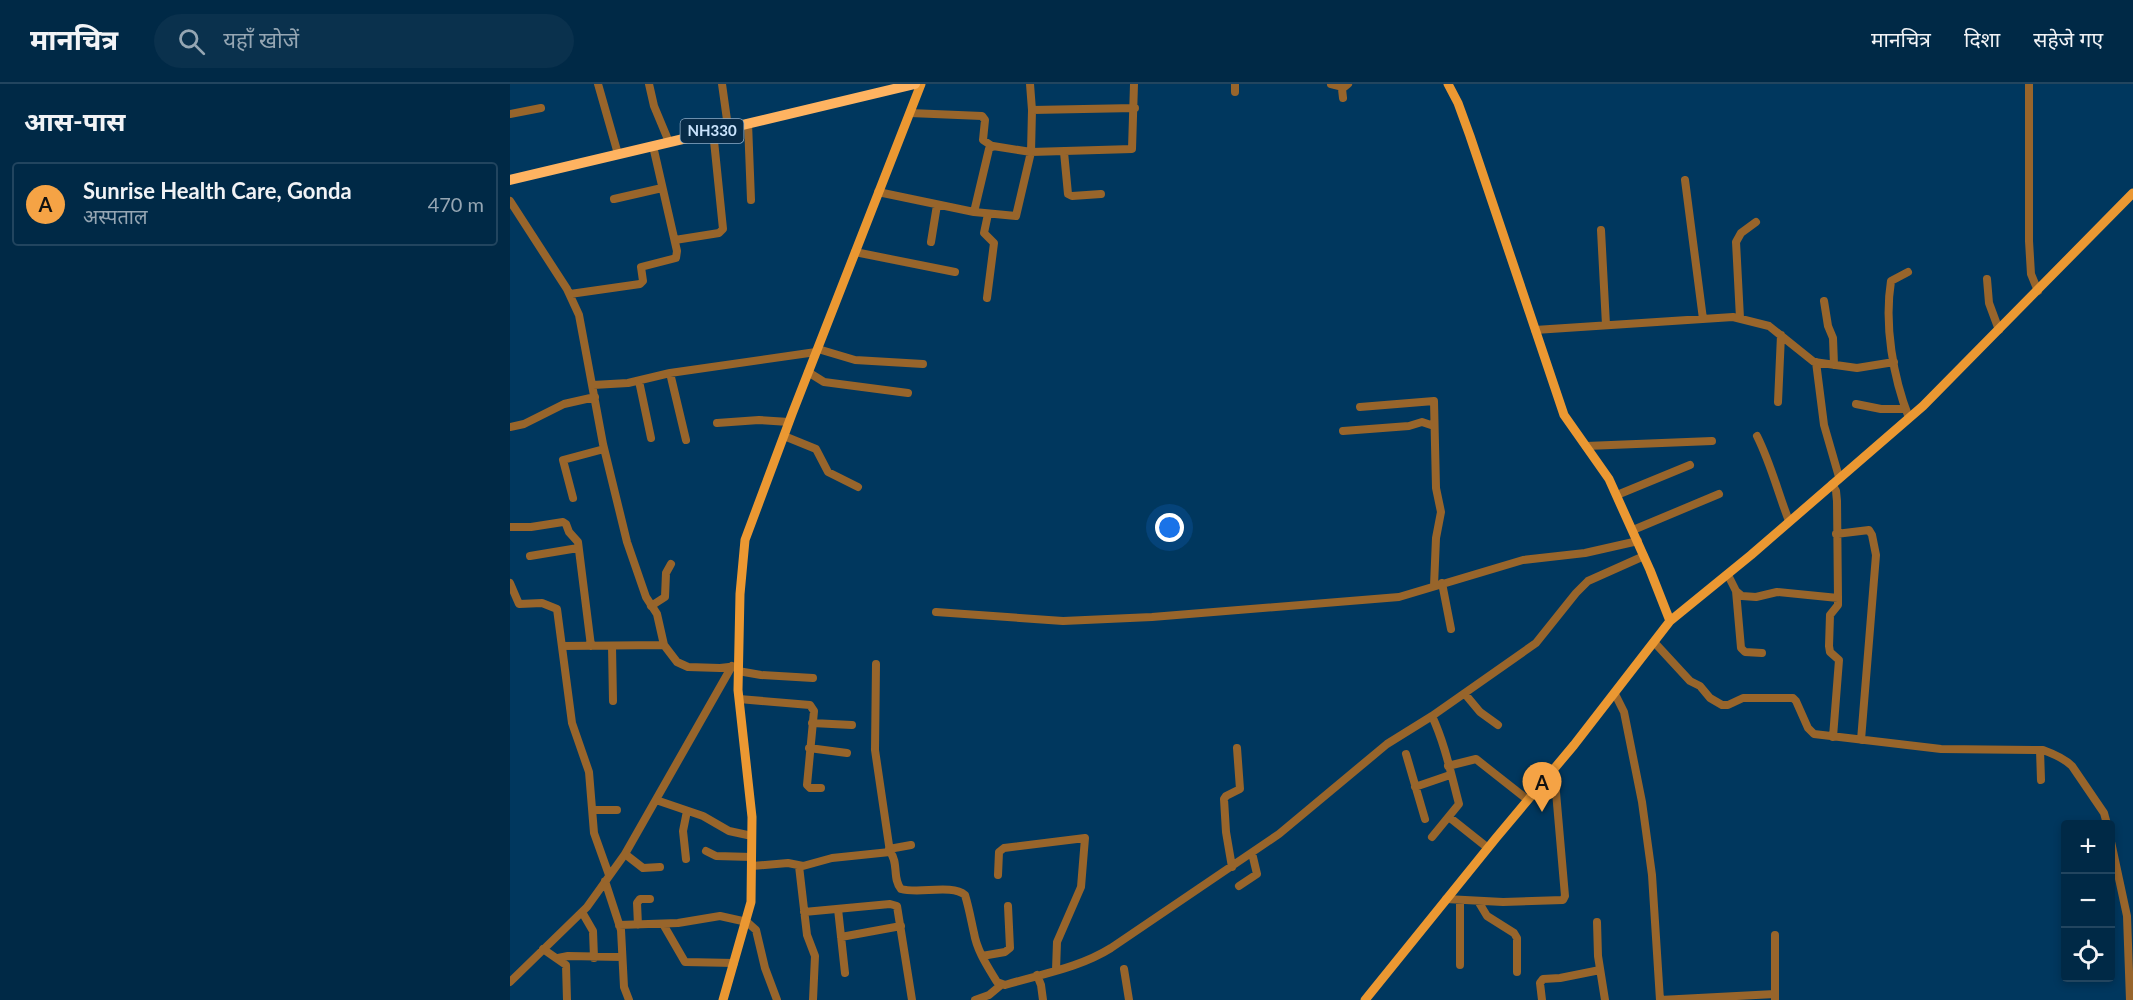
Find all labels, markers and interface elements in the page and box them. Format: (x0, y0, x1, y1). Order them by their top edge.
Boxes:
search box (154, 14, 574, 68)
text: मानचित्र (30, 22, 118, 56)
icon: search (175, 25, 208, 58)
text: यहाँ खोजें (223, 26, 299, 53)
text: मानचित्र (1871, 26, 1931, 51)
text: दिशा (1964, 26, 2000, 51)
text: सहेजे गए (2033, 26, 2103, 51)
text: आस-पास (24, 105, 126, 137)
road number: NH330 (680, 119, 744, 143)
text: Sunrise Health Care, Gonda (83, 177, 352, 204)
text: A (39, 192, 52, 216)
text: 470 m (428, 192, 484, 216)
text: अस्पताल (83, 204, 148, 228)
your location (1155, 513, 1184, 542)
pin: A (1522, 762, 1562, 812)
map controls (2061, 820, 2115, 982)
button: + (2061, 820, 2115, 874)
button: − (2061, 874, 2115, 928)
button: locate (2061, 928, 2115, 982)

